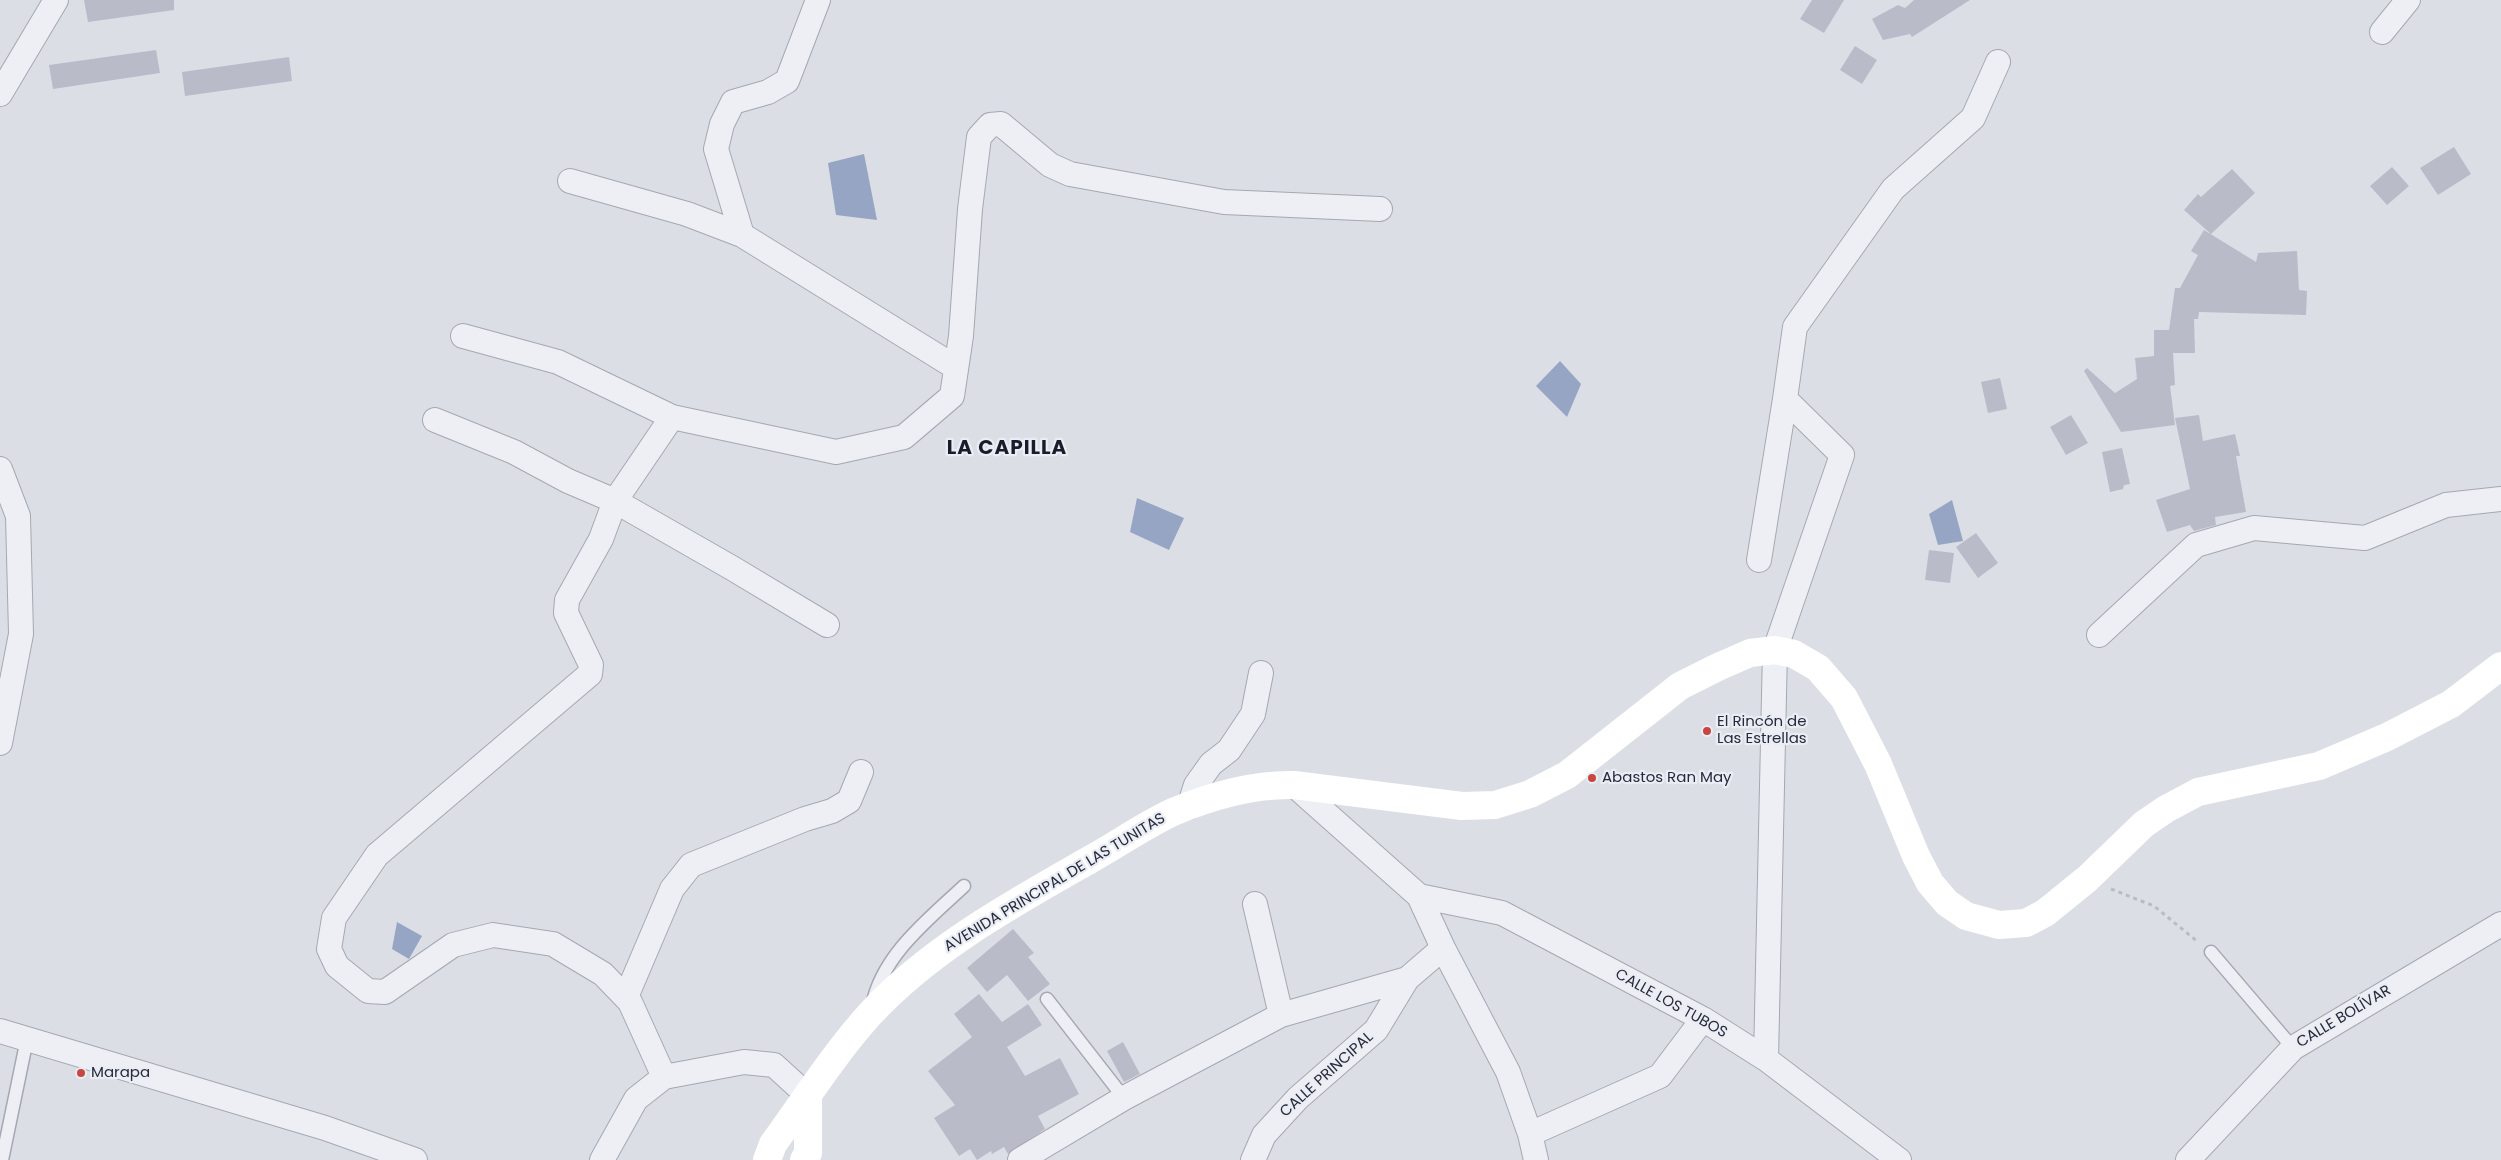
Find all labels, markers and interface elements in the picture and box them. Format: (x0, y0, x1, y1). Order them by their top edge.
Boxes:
district label: LA CAPILLA (945, 437, 1069, 461)
place label: El Rincón de Las Estrellas (1717, 713, 1807, 748)
marker: El Rincón de Las Estrellas (1701, 725, 1713, 737)
place label: Abastos Ran May (1602, 769, 1731, 787)
marker: Abastos Ran May (1586, 772, 1598, 784)
street label: AVENIDA PRINCIPAL DE LAS TUNITAS (941, 810, 1169, 956)
street label: CALLE LOS TUBOS (1612, 966, 1730, 1042)
street label: CALLE BOLÍVAR (2294, 982, 2394, 1052)
street label: CALLE PRINCIPAL (1277, 1029, 1377, 1121)
place label: Marapa (91, 1064, 150, 1082)
marker: Marapa (75, 1067, 87, 1079)

